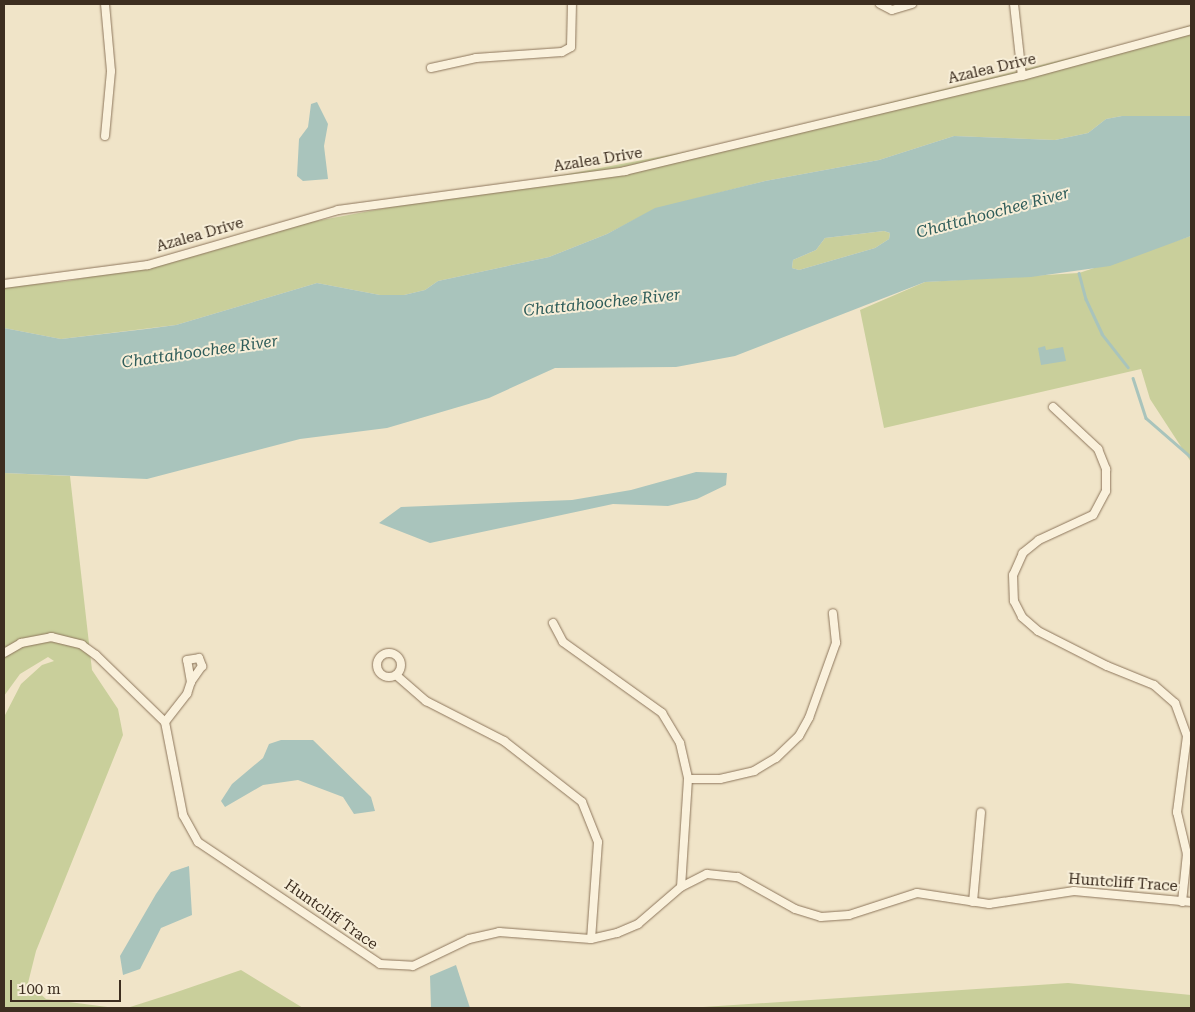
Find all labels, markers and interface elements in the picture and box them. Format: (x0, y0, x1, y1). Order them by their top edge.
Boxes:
street label: Azalea Drive (946, 50, 1038, 88)
street label: Azalea Drive (552, 144, 644, 176)
water label: Chattahoochee River (914, 183, 1072, 243)
street label: Azalea Drive (154, 214, 246, 256)
water label: Chattahoochee River (523, 285, 681, 321)
water label: Chattahoochee River (121, 332, 279, 372)
street label: Huntcliff Trace (1068, 870, 1178, 896)
street label: Huntcliff Trace (281, 876, 381, 954)
scale bar (12, 970, 124, 1002)
text: 100 m (18, 980, 61, 998)

